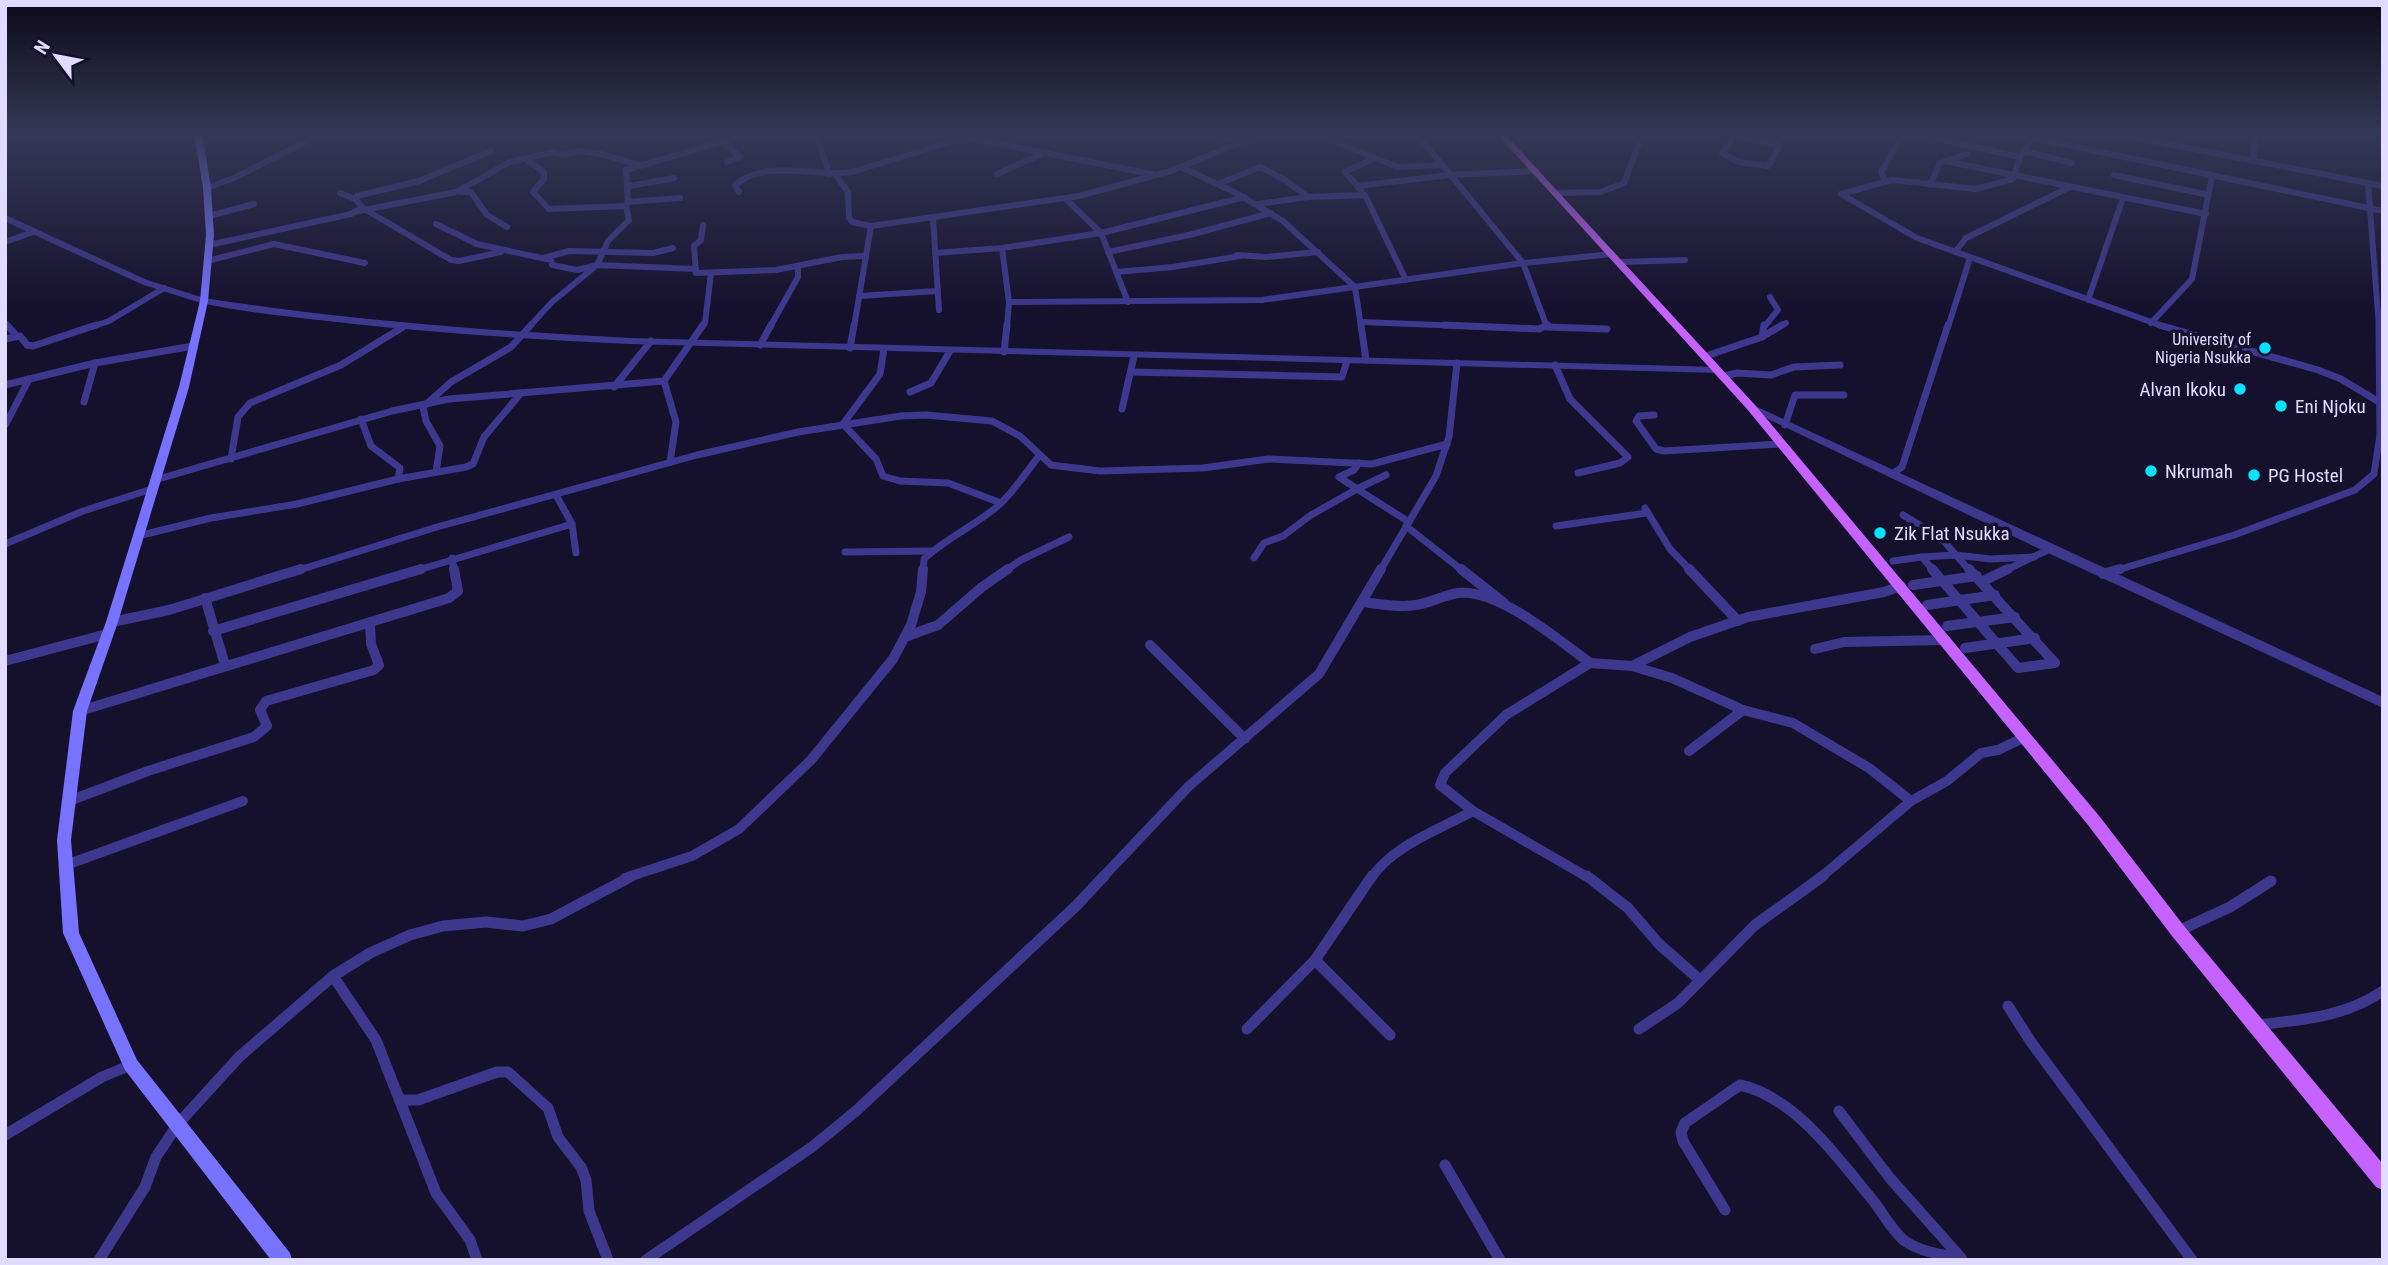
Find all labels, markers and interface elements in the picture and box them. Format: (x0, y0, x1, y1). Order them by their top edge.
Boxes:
north arrow (21, 21, 91, 91)
text: N (29, 36, 55, 58)
place label: University of Nigeria Nsukka (2155, 330, 2251, 367)
marker: University of Nigeria Nsukka (2257, 340, 2273, 356)
place label: Alvan Ikoku (2139, 378, 2226, 401)
marker: Alvan Ikoku (2232, 381, 2248, 397)
place label: Eni Njoku (2295, 395, 2366, 418)
marker: Eni Njoku (2273, 398, 2289, 414)
place label: Nkrumah (2165, 460, 2233, 483)
marker: Nkrumah (2143, 463, 2159, 479)
place label: PG Hostel (2268, 464, 2343, 487)
marker: PG Hostel (2246, 467, 2262, 483)
place label: Zik Flat Nsukka (1894, 522, 2010, 545)
marker: Zik Flat Nsukka (1872, 525, 1888, 541)

